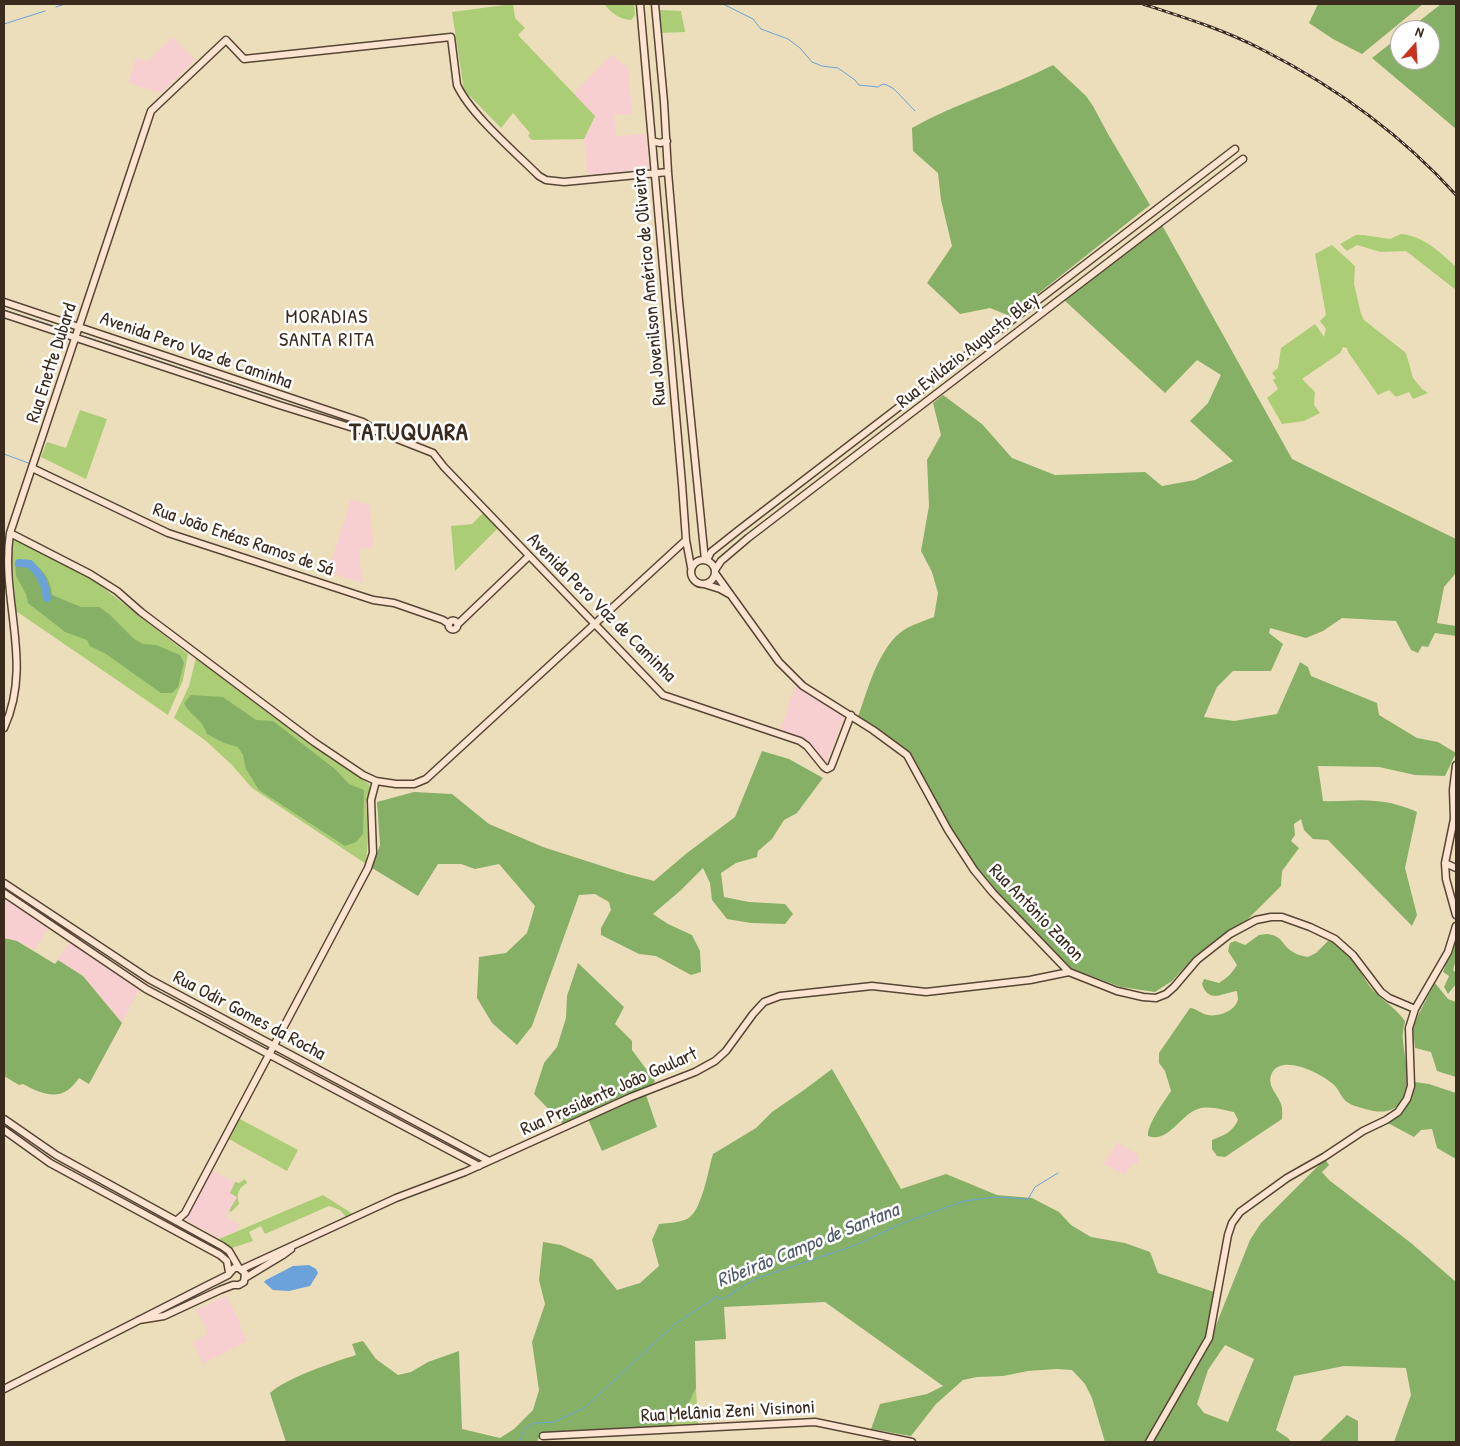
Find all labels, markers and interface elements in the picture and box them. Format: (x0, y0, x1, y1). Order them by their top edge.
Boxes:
north arrow (1390, 20, 1440, 70)
text: N (1413, 21, 1426, 41)
street label: Rua Jovenilson Américo de Oliveira (628, 168, 672, 406)
street label: Rua Evilázio Augusto Bley (892, 288, 1044, 414)
street label: Rua Enette Dubard (22, 300, 82, 426)
district label: MORADIAS SANTA RITA (278, 306, 376, 353)
street label: Avenida Pero Vaz de Caminha (97, 307, 295, 395)
district label: TATUQUARA (348, 420, 470, 448)
street label: Rua João Enéas Ramos de Sá (150, 498, 336, 582)
street label: Avenida Pero Vaz de Caminha (522, 529, 680, 687)
street label: Rua Antônio Zanon (984, 859, 1088, 967)
street label: Rua Odir Gomes da Rocha (169, 966, 329, 1066)
street label: Rua Presidente João Goulart (517, 1043, 701, 1141)
water label: Ribeirão Campo de Santana (714, 1199, 902, 1293)
street label: Rua Melânia Zeni Visinoni (640, 1396, 816, 1428)

